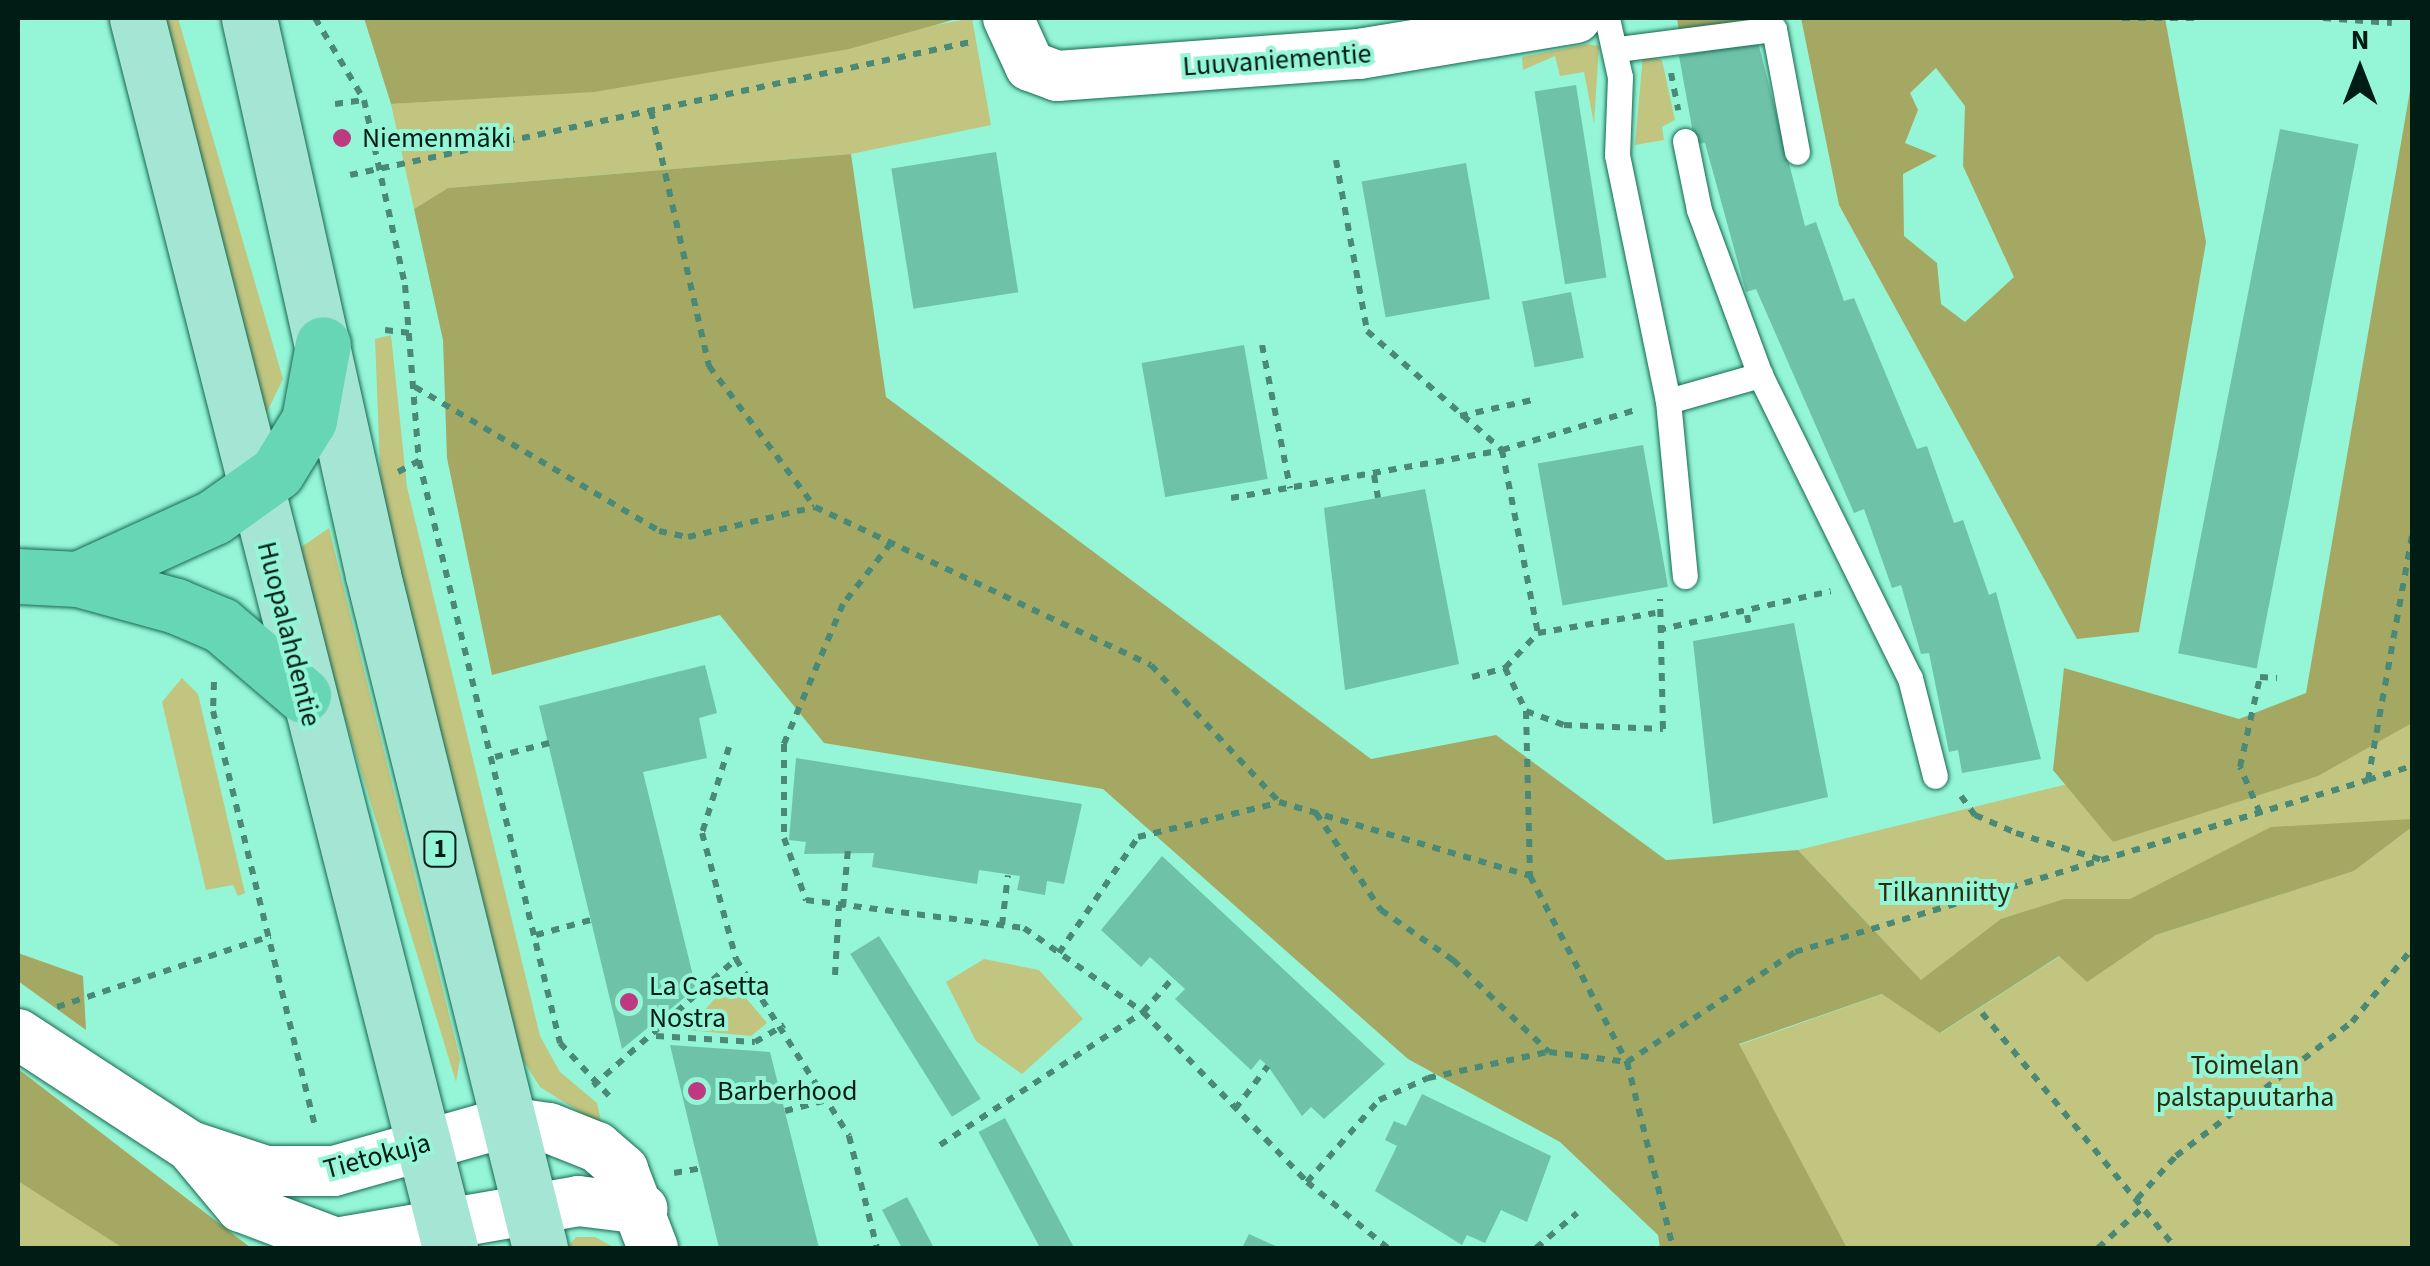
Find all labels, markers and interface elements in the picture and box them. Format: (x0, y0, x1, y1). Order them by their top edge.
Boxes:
north arrow (2310, 20, 2410, 120)
text: N (2351, 20, 2369, 60)
street label: Luuvaniementie (1181, 37, 1373, 83)
place label: Niemenmäki (362, 121, 511, 155)
marker: Niemenmäki (331, 127, 353, 149)
street label: Huopalahdentie (250, 538, 328, 730)
road number: 1 (422, 829, 458, 869)
park label: Tilkanniitty (1878, 875, 2010, 909)
place label: La Casetta Nostra (649, 969, 770, 1035)
marker: La Casetta Nostra (618, 991, 640, 1013)
park label: Toimelan palstapuutarha (2156, 1048, 2334, 1114)
place label: Barberhood (717, 1074, 858, 1108)
marker: Barberhood (686, 1080, 708, 1102)
street label: Tietokuja (320, 1126, 434, 1186)

